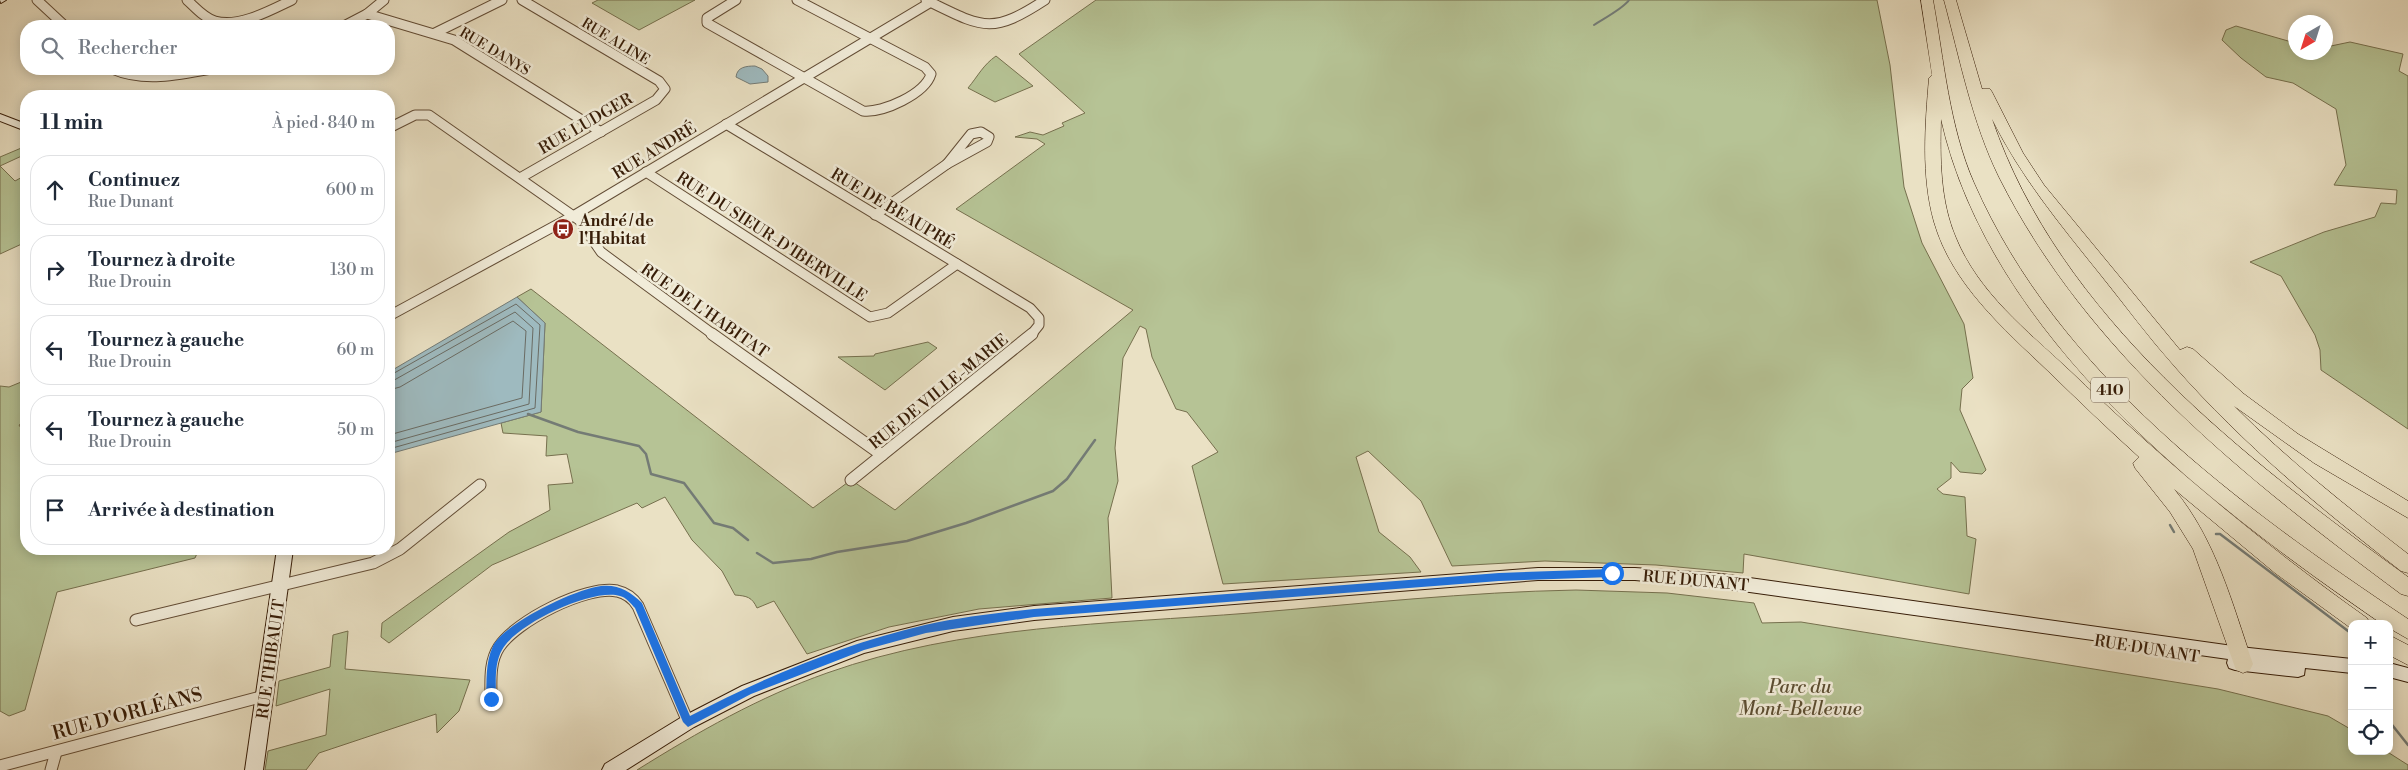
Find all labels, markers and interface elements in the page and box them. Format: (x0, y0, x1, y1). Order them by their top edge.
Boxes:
street label: RUE ALINE (578, 14, 653, 69)
north arrow (2288, 15, 2333, 60)
search box (20, 20, 395, 75)
street label: RUE DANYS (456, 24, 533, 80)
icon: search (38, 34, 66, 62)
text: Rechercher (78, 36, 177, 60)
street label: RUE LUDGER (535, 88, 637, 159)
text: 11 min (40, 110, 103, 136)
text: À pied · 840 m (272, 113, 375, 133)
street label: RUE ANDRÉ (608, 116, 700, 184)
street label: RUE DE BEAUPRÉ (827, 162, 959, 254)
text: Continuez (88, 168, 180, 192)
street label: RUE DU SIEUR-D'IBERVILLE (672, 168, 871, 306)
icon: ahead (41, 176, 69, 204)
text: 600 m (326, 180, 374, 200)
text: Rue Dunant (88, 192, 174, 212)
place label: André / de l'Habitat (578, 211, 654, 249)
bus stop icon: André / de l'Habitat (551, 217, 575, 241)
text: Tournez à droite (88, 248, 235, 272)
icon: right (41, 256, 69, 284)
street label: RUE DE L'HABITAT (637, 259, 772, 363)
text: 130 m (330, 260, 374, 280)
text: Rue Drouin (88, 272, 172, 292)
text: Tournez à gauche (88, 328, 244, 352)
street label: RUE DE VILLE-MARIE (865, 330, 1012, 454)
icon: left (41, 336, 69, 364)
text: 60 m (336, 340, 374, 360)
text: Rue Drouin (88, 352, 172, 372)
road number: 410 (2091, 378, 2129, 402)
text: Tournez à gauche (88, 408, 244, 432)
icon: left (41, 416, 69, 444)
text: 50 m (337, 420, 374, 440)
text: Rue Drouin (88, 432, 172, 452)
icon: arrive (41, 496, 69, 524)
text: Arrivée à destination (88, 498, 274, 522)
route start (1601, 562, 1624, 585)
street label: RUE DUNANT (1642, 566, 1750, 596)
street label: RUE THIBAULT (253, 598, 289, 720)
map controls (2348, 620, 2393, 755)
button: + (2348, 620, 2393, 665)
street label: RUE DUNANT (2093, 631, 2201, 667)
button: − (2348, 665, 2393, 710)
park label: Parc du Mont-Bellevue (1738, 675, 1862, 721)
street label: RUE D'ORLÉANS (49, 681, 205, 746)
route end (480, 688, 503, 711)
button: locate (2348, 710, 2393, 755)

